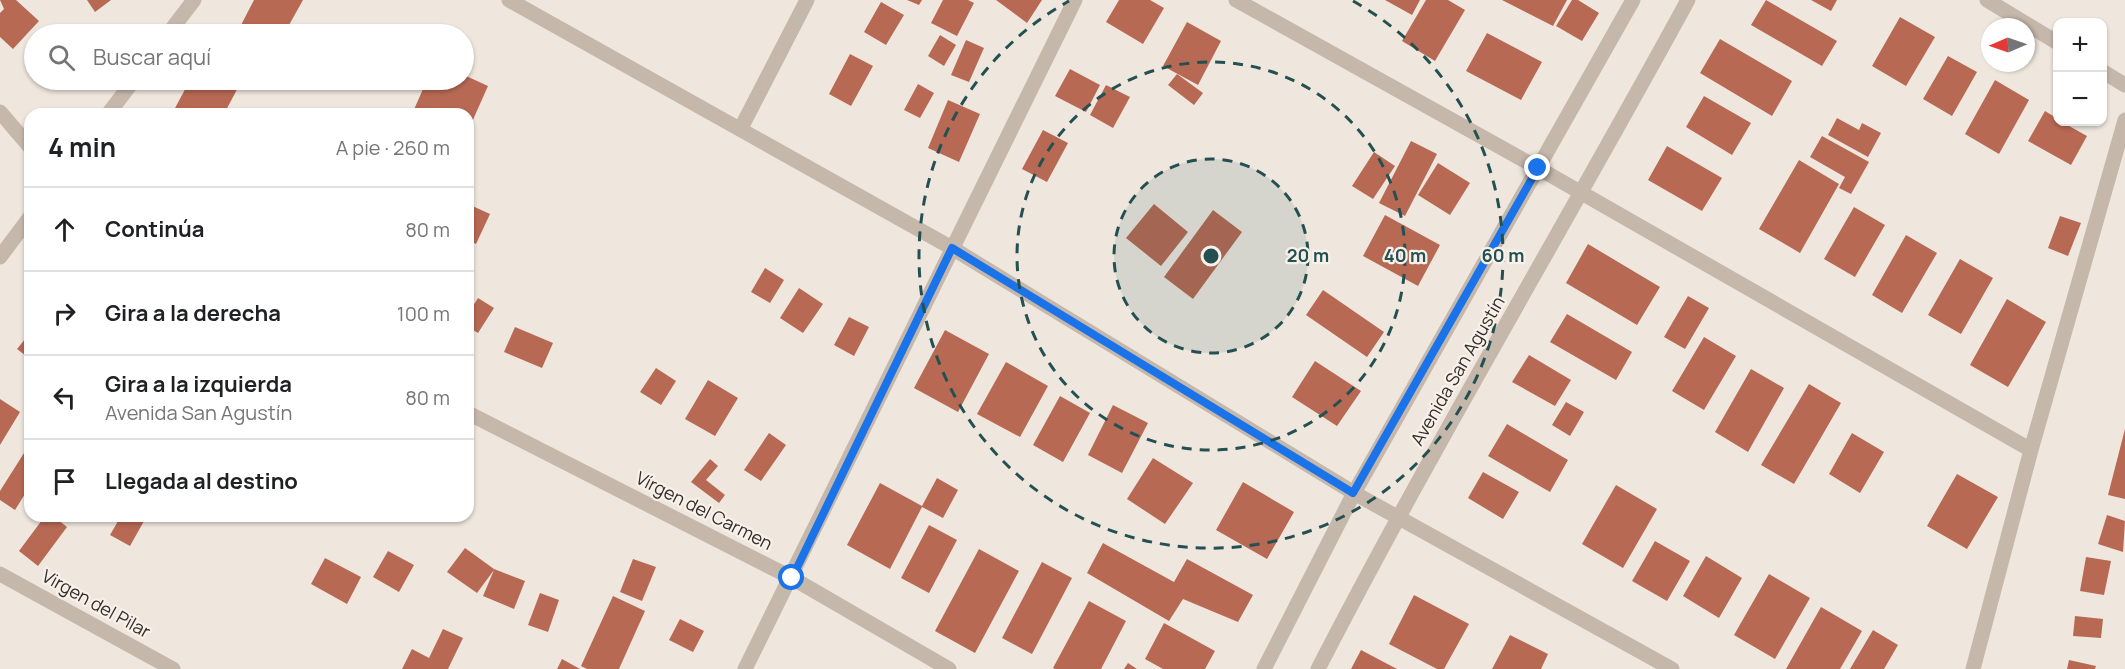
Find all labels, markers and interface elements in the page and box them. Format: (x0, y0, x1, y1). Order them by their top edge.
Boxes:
north arrow (1981, 18, 2035, 72)
map controls (2053, 18, 2107, 126)
button: + (2053, 18, 2107, 72)
search box (24, 24, 474, 90)
icon: search (45, 41, 78, 74)
text: Buscar aquí (93, 42, 211, 72)
button: − (2053, 72, 2107, 126)
text: 4 min (48, 129, 116, 165)
text: A pie · 260 m (336, 134, 450, 161)
route end (1524, 154, 1550, 180)
icon: ahead (48, 213, 81, 246)
text: Continúa (105, 214, 205, 244)
text: 80 m (405, 216, 450, 243)
text: 20 m (1287, 243, 1329, 267)
text: 40 m (1384, 243, 1426, 267)
text: 60 m (1482, 243, 1524, 267)
centre of rings (1201, 246, 1221, 266)
street label: Avenida San Agustín (1405, 292, 1510, 449)
icon: right (48, 297, 81, 330)
text: Gira a la derecha (105, 298, 281, 328)
text: 100 m (397, 300, 450, 327)
text: Gira a la izquierda (105, 369, 292, 399)
icon: left (48, 381, 81, 414)
text: 80 m (405, 384, 450, 411)
text: Avenida San Agustín (105, 399, 292, 426)
icon: arrive (48, 465, 81, 498)
street label: Vírgen del Carmen (632, 465, 777, 555)
text: Llegada al destino (105, 466, 298, 496)
street label: Virgen del Pilar (38, 563, 156, 643)
route start (778, 564, 804, 590)

